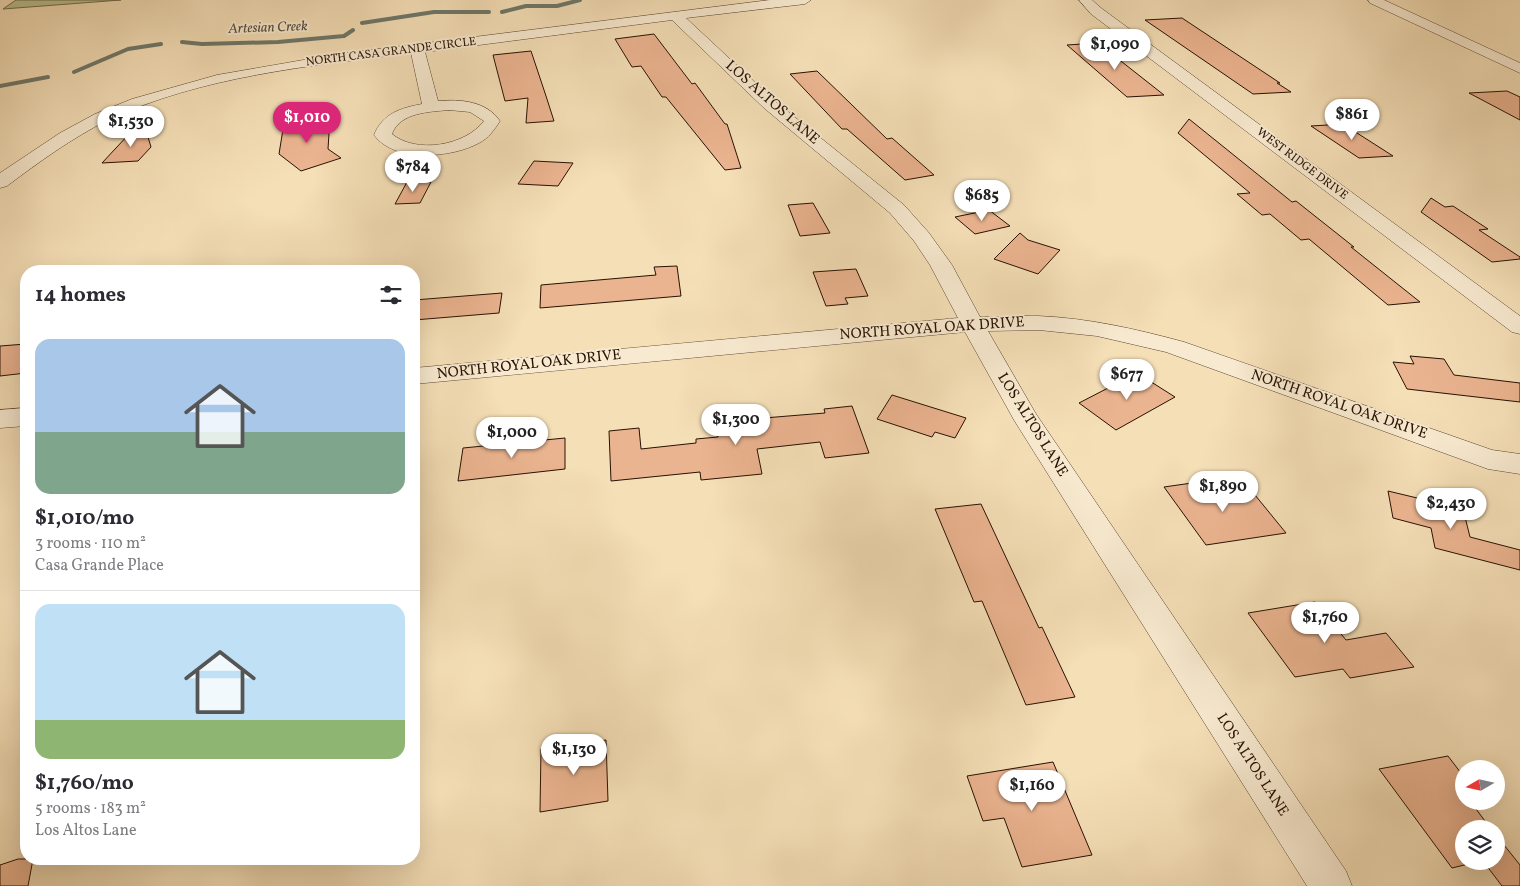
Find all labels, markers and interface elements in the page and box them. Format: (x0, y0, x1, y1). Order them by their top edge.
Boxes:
water label: Artesian Creek (227, 17, 308, 39)
pin: $1,090 (1074, 28, 1156, 71)
street label: NORTH CASA GRANDE CIRCLE (305, 34, 477, 70)
text: $1,090 (1091, 34, 1139, 56)
street label: LOS ALTOS LANE (720, 56, 824, 150)
pin: $861 (1322, 98, 1382, 141)
pin: $1,010 (266, 102, 348, 144)
text: $861 (1336, 104, 1368, 126)
pin: $1,530 (90, 106, 172, 148)
text: $1,010 (284, 107, 330, 129)
text: $1,530 (108, 111, 154, 133)
street label: WEST RIDGE DRIVE (1253, 124, 1351, 204)
pin: $784 (383, 150, 443, 193)
text: $784 (396, 156, 430, 178)
pin: $685 (952, 180, 1012, 222)
text: $685 (965, 185, 999, 207)
text: 14 homes (35, 281, 126, 310)
icon: filters (377, 281, 405, 309)
street label: NORTH ROYAL OAK DRIVE (839, 312, 1025, 346)
street label: NORTH ROYAL OAK DRIVE (436, 345, 622, 385)
pin: $677 (1097, 358, 1157, 401)
text: $677 (1110, 364, 1144, 386)
street label: NORTH ROYAL OAK DRIVE (1248, 365, 1430, 445)
street label: LOS ALTOS LANE (992, 369, 1072, 481)
icon: home (175, 371, 265, 461)
pin: $1,300 (695, 404, 777, 446)
text: $1,300 (712, 409, 760, 431)
pin: $1,000 (471, 416, 553, 459)
text: $1,000 (487, 422, 537, 444)
pin: $1,890 (1182, 470, 1264, 513)
text: $1,890 (1199, 476, 1247, 498)
pin: $2,430 (1410, 488, 1492, 530)
text: $2,430 (1427, 493, 1475, 515)
text: $1,010/mo (35, 504, 134, 533)
text: 3 rooms · 110 m² (35, 533, 146, 555)
text: Casa Grande Place (35, 555, 164, 577)
pin: $1,760 (1284, 602, 1366, 644)
text: $1,760 (1302, 607, 1348, 629)
icon: home (175, 637, 265, 727)
street label: LOS ALTOS LANE (1211, 709, 1293, 821)
pin: $1,130 (533, 734, 615, 776)
text: $1,130 (552, 739, 596, 761)
north arrow (1455, 760, 1505, 810)
map controls (1455, 760, 1505, 870)
text: $1,760/mo (35, 769, 134, 798)
pin: $1,160 (991, 770, 1073, 812)
text: $1,160 (1009, 775, 1055, 797)
text: 5 rooms · 183 m² (35, 798, 146, 820)
text: Los Altos Lane (35, 820, 137, 842)
button: layers (1455, 820, 1505, 870)

